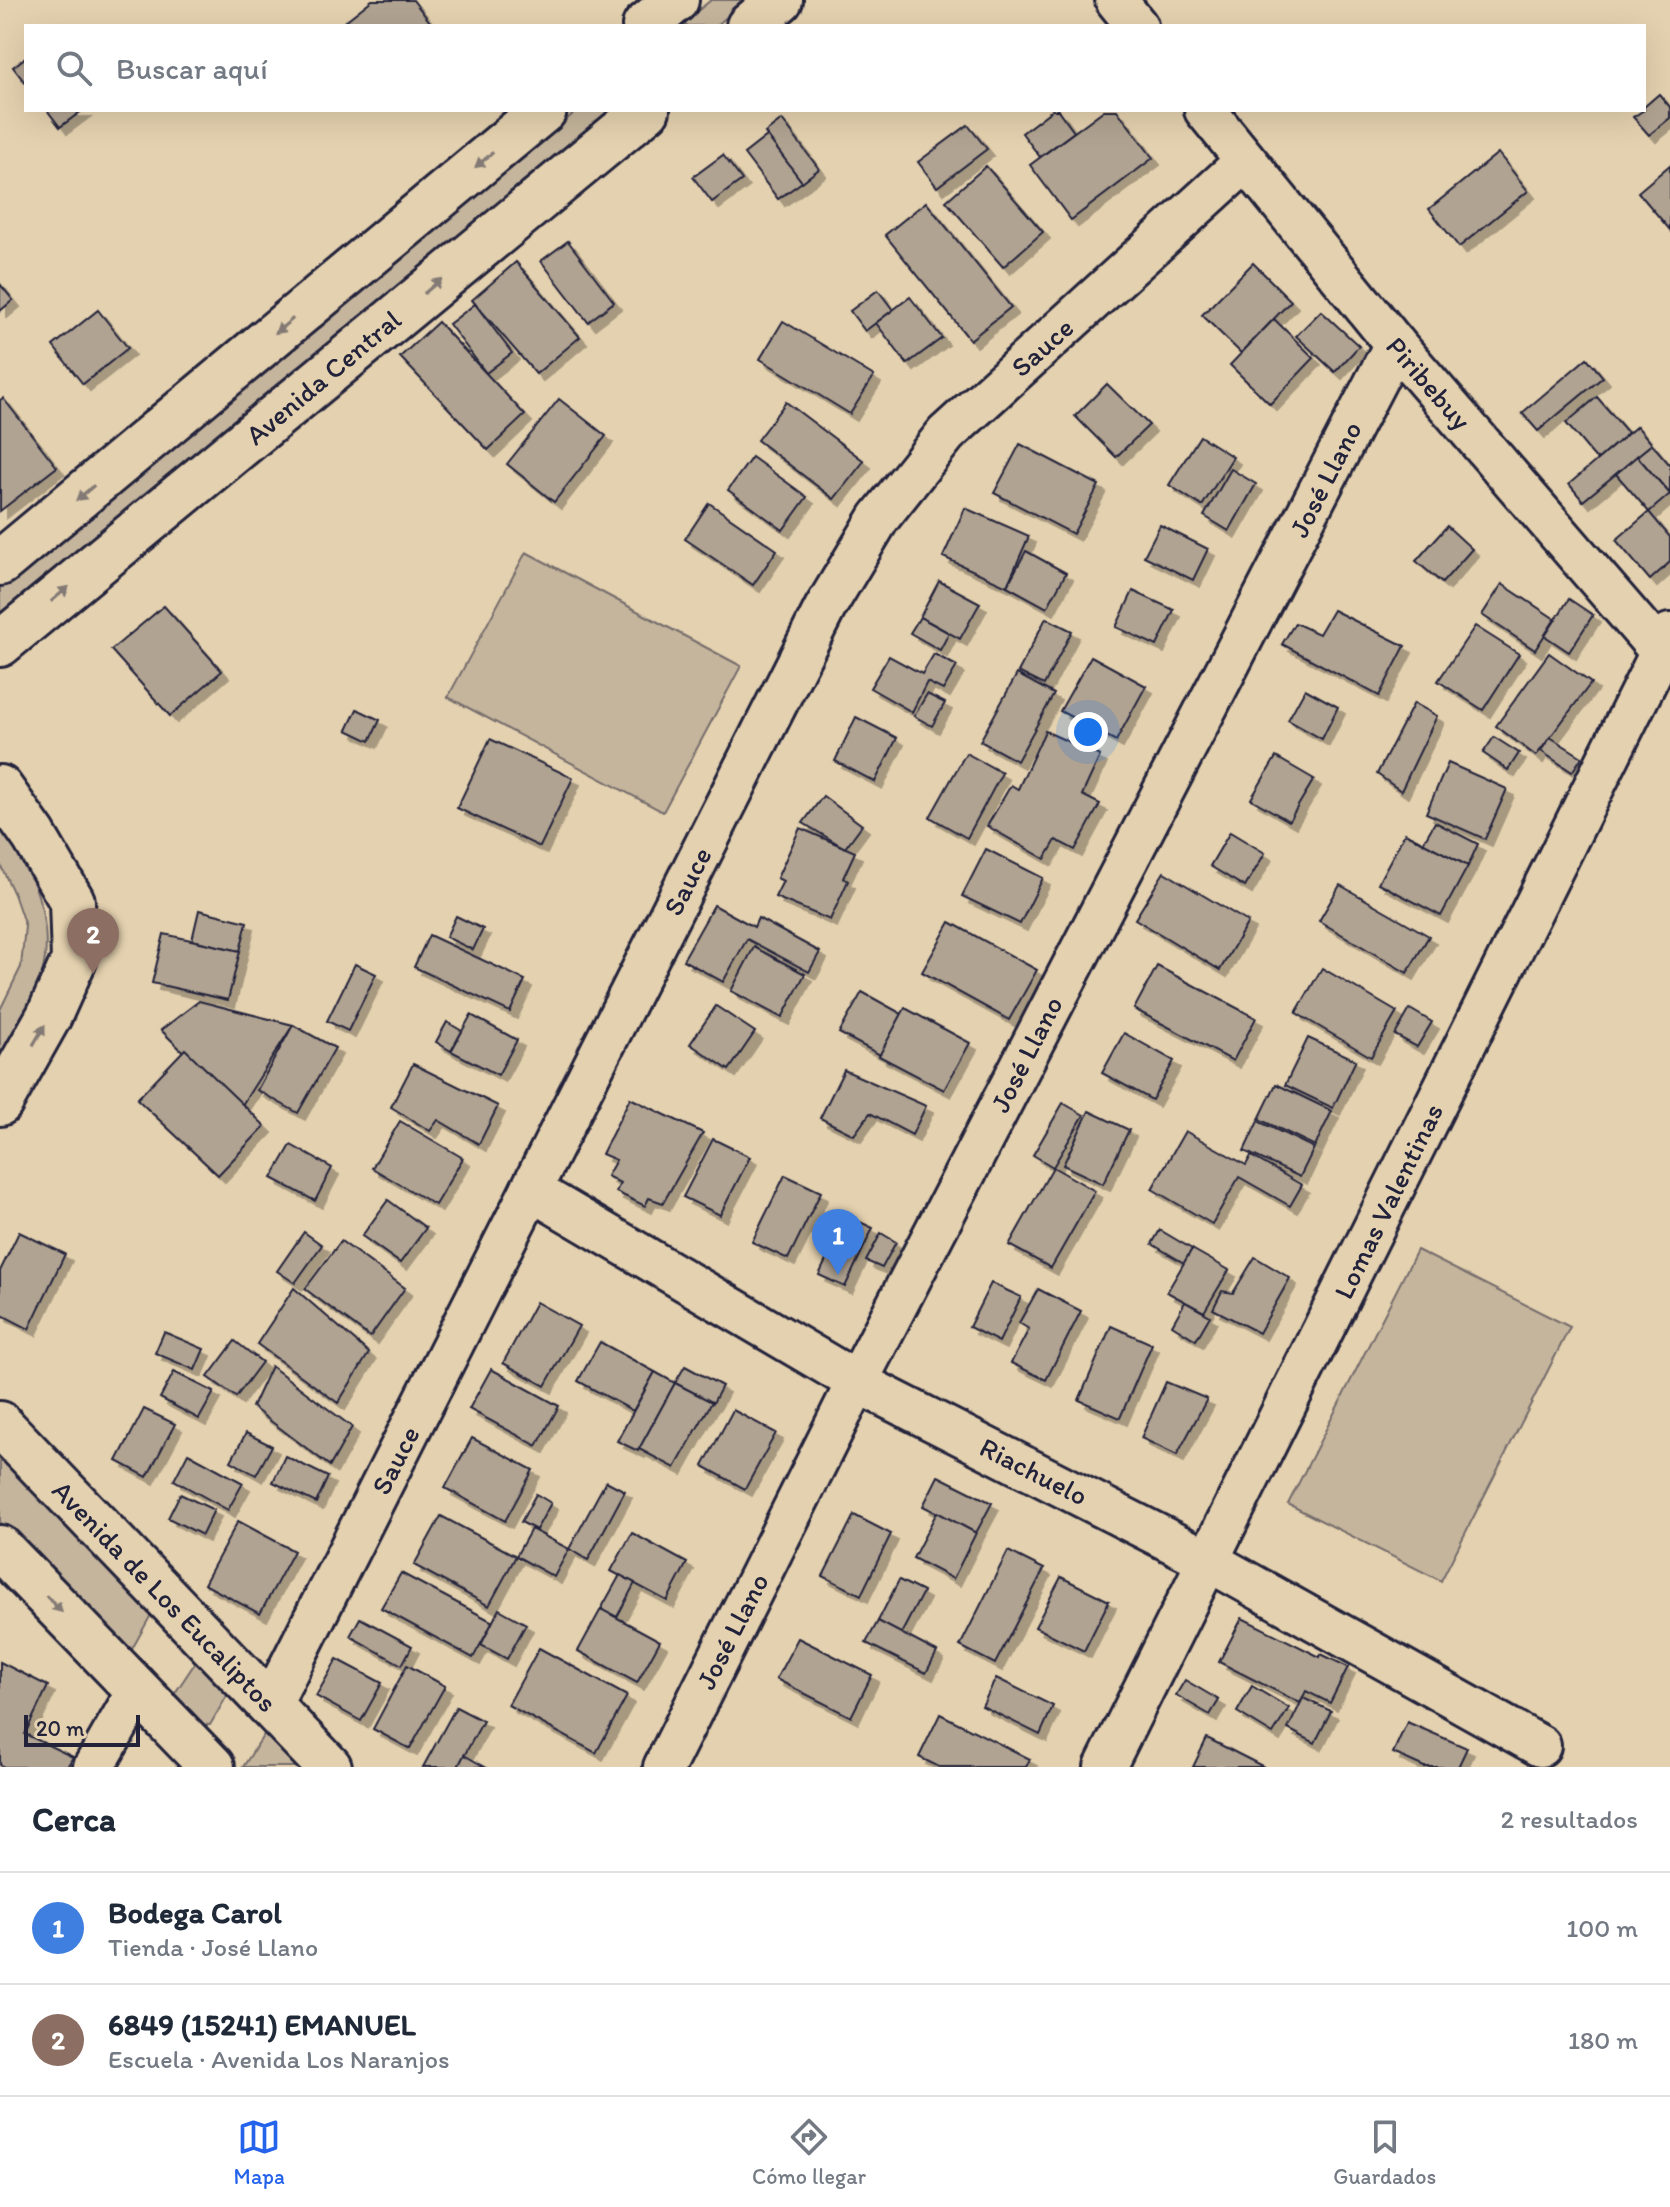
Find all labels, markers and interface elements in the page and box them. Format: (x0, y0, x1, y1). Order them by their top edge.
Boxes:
search box (24, 24, 1646, 112)
icon: search (52, 46, 96, 90)
text: Buscar aquí (116, 50, 268, 87)
one-way arrow (474, 151, 494, 168)
one-way arrow (423, 278, 443, 295)
street label: Avenida Central (238, 302, 408, 452)
street label: Sauce (1004, 310, 1080, 384)
one-way arrow (275, 317, 295, 334)
street label: Piribebuy (1379, 329, 1479, 437)
street label: José Llano (1281, 415, 1369, 543)
one-way arrow (75, 484, 95, 501)
one-way arrow (50, 586, 70, 603)
your location (1068, 712, 1108, 752)
street label: Sauce (655, 841, 719, 921)
pin: 2 (67, 908, 119, 974)
street label: José Llano (982, 990, 1070, 1118)
one-way arrow (31, 1024, 45, 1046)
street label: Lomas Valentinas (1326, 1098, 1450, 1304)
pin: 1 (812, 1209, 864, 1275)
street label: Sauce (363, 1420, 427, 1500)
street label: Riachuelo (974, 1429, 1094, 1513)
street label: Avenida de Los Eucaliptos (45, 1473, 285, 1719)
street label: José Llano (688, 1567, 776, 1695)
one-way arrow (45, 1594, 63, 1613)
scale bar (24, 1711, 140, 1747)
text: 20 m (36, 1715, 85, 1742)
text: Cerca (32, 1799, 116, 1840)
text: 2 resultados (1500, 1803, 1638, 1835)
text: Bodega Carol (108, 1894, 282, 1931)
text: 1 (52, 1912, 64, 1944)
text: 100 m (1566, 1912, 1638, 1944)
text: Tienda · José Llano (108, 1931, 318, 1963)
text: 6849 (15241) EMANUEL (108, 2006, 416, 2043)
text: 2 (51, 2024, 65, 2056)
text: 180 m (1568, 2024, 1638, 2056)
text: Escuela · Avenida Los Naranjos (108, 2043, 450, 2075)
tab: Mapa (234, 2115, 285, 2190)
tab: Cómo llegar (752, 2115, 866, 2190)
tab: Guardados (1333, 2115, 1436, 2190)

